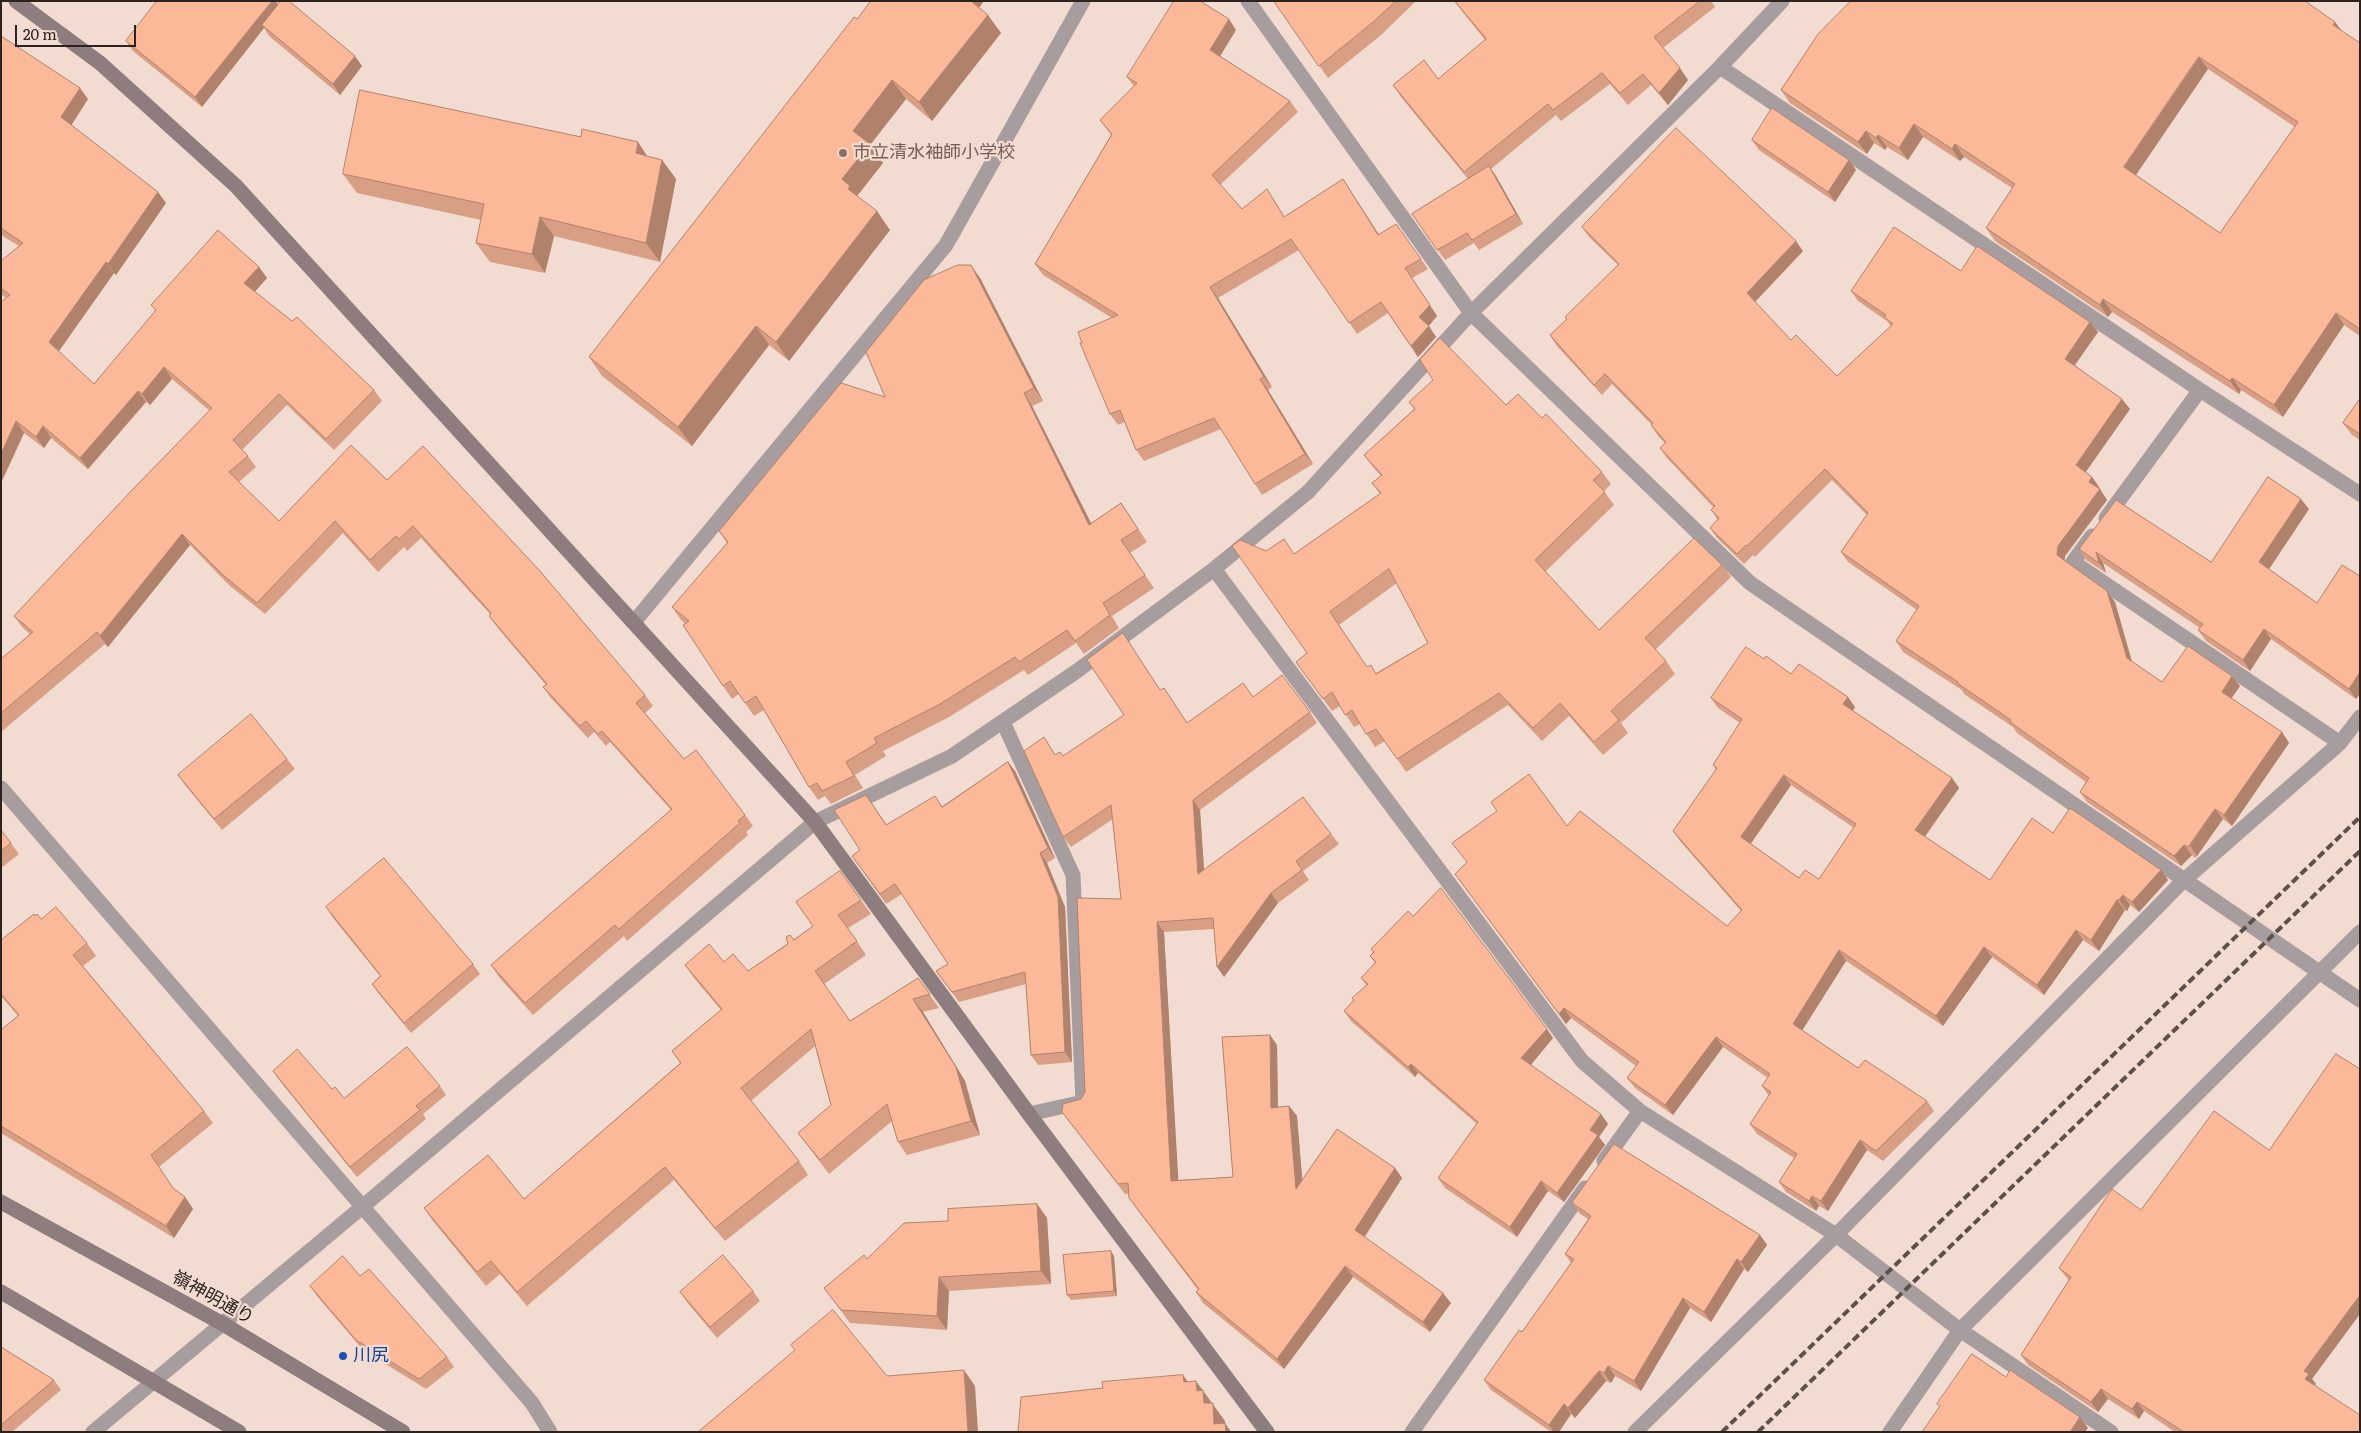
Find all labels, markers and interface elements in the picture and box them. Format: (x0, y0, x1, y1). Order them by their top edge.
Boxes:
scale bar (18, 15, 139, 47)
text: 20 m (23, 22, 57, 45)
place label: 市立清水袖師小学校 (853, 142, 1015, 164)
marker: 市立清水袖師小学校 (837, 147, 849, 159)
street label: 嶺神明通り (168, 1267, 258, 1329)
place label: 川尻 (353, 1345, 389, 1367)
marker: 川尻 (337, 1350, 349, 1362)

